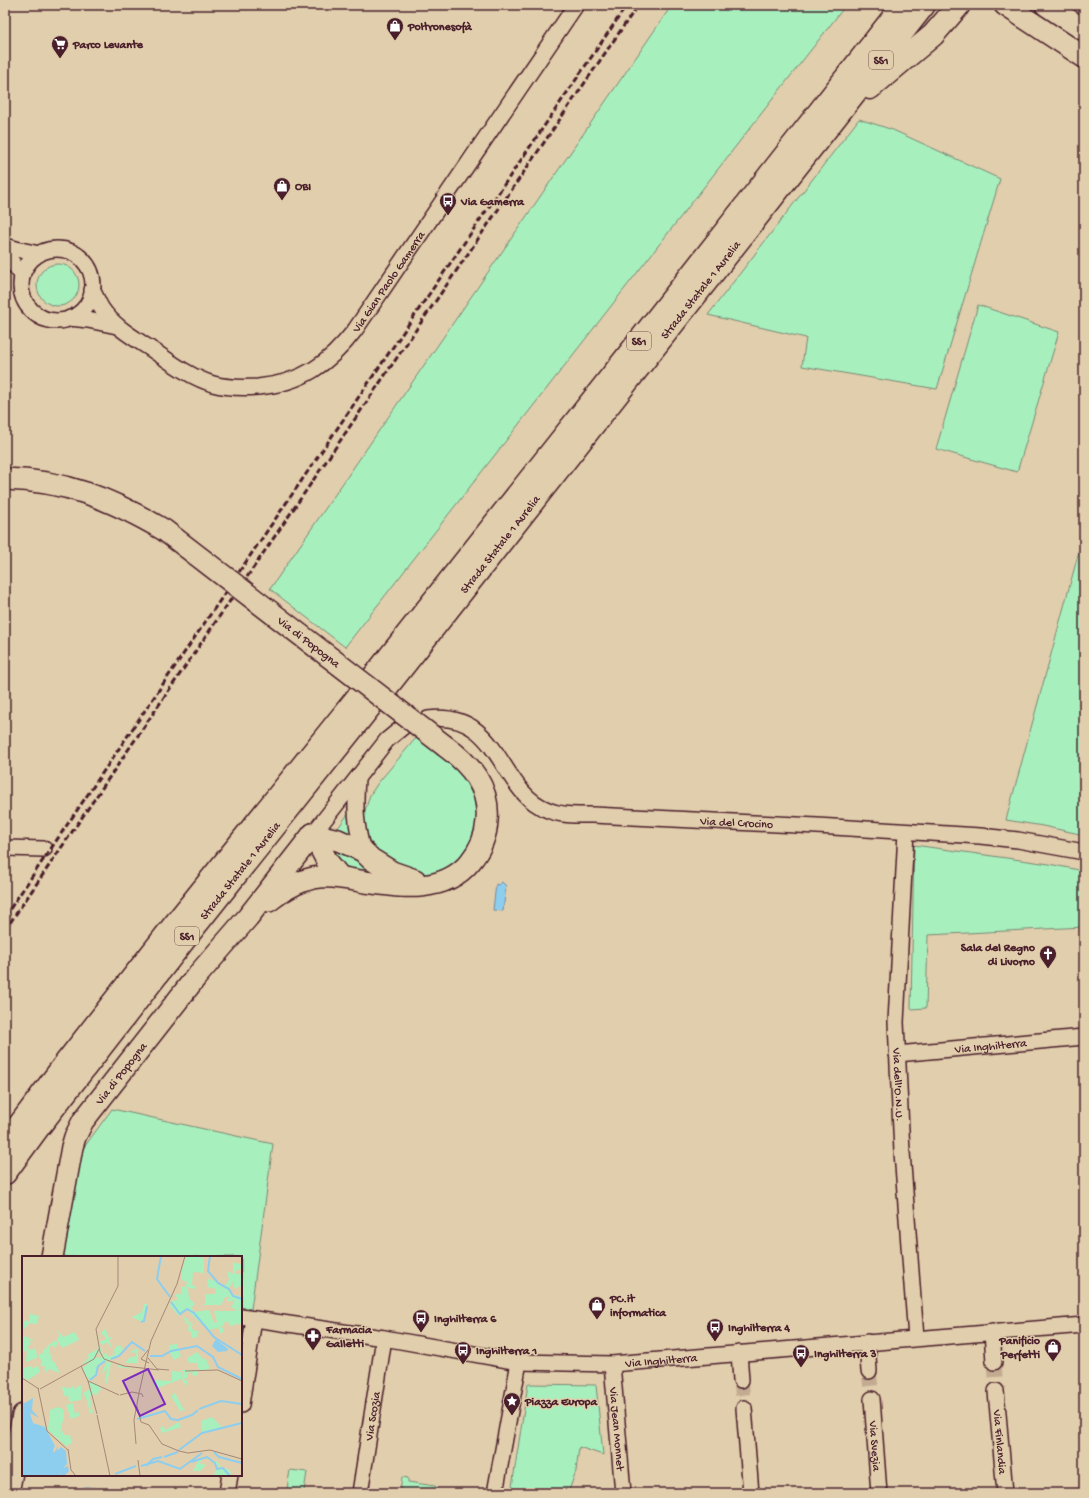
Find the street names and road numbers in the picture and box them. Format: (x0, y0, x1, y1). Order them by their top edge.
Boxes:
road number: SS1 (869, 51, 893, 69)
street label: Via Gian Paolo Gamerra (350, 229, 429, 337)
street label: Strada Statale 1 Aurelia (659, 238, 745, 343)
road number: SS1 (627, 332, 651, 350)
street label: Strada Statale 1 Aurelia (458, 493, 544, 597)
street label: Via di Popogna (273, 614, 342, 672)
street label: Via del Crocino (699, 815, 773, 833)
street label: Strada Statale 1 Aurelia (198, 820, 285, 923)
road number: SS1 (175, 927, 199, 945)
street label: Via Inghilterra (953, 1037, 1028, 1058)
street label: Via di Popogna (93, 1040, 151, 1109)
street label: Via dell'O.N.U. (888, 1047, 906, 1122)
street label: Via Inghilterra (624, 1352, 698, 1372)
street label: Via Jean Monnet (605, 1386, 626, 1472)
street label: Via Scozia (363, 1390, 385, 1443)
street label: Via Finlandia (989, 1408, 1008, 1475)
street label: Via Svezia (865, 1419, 882, 1472)

